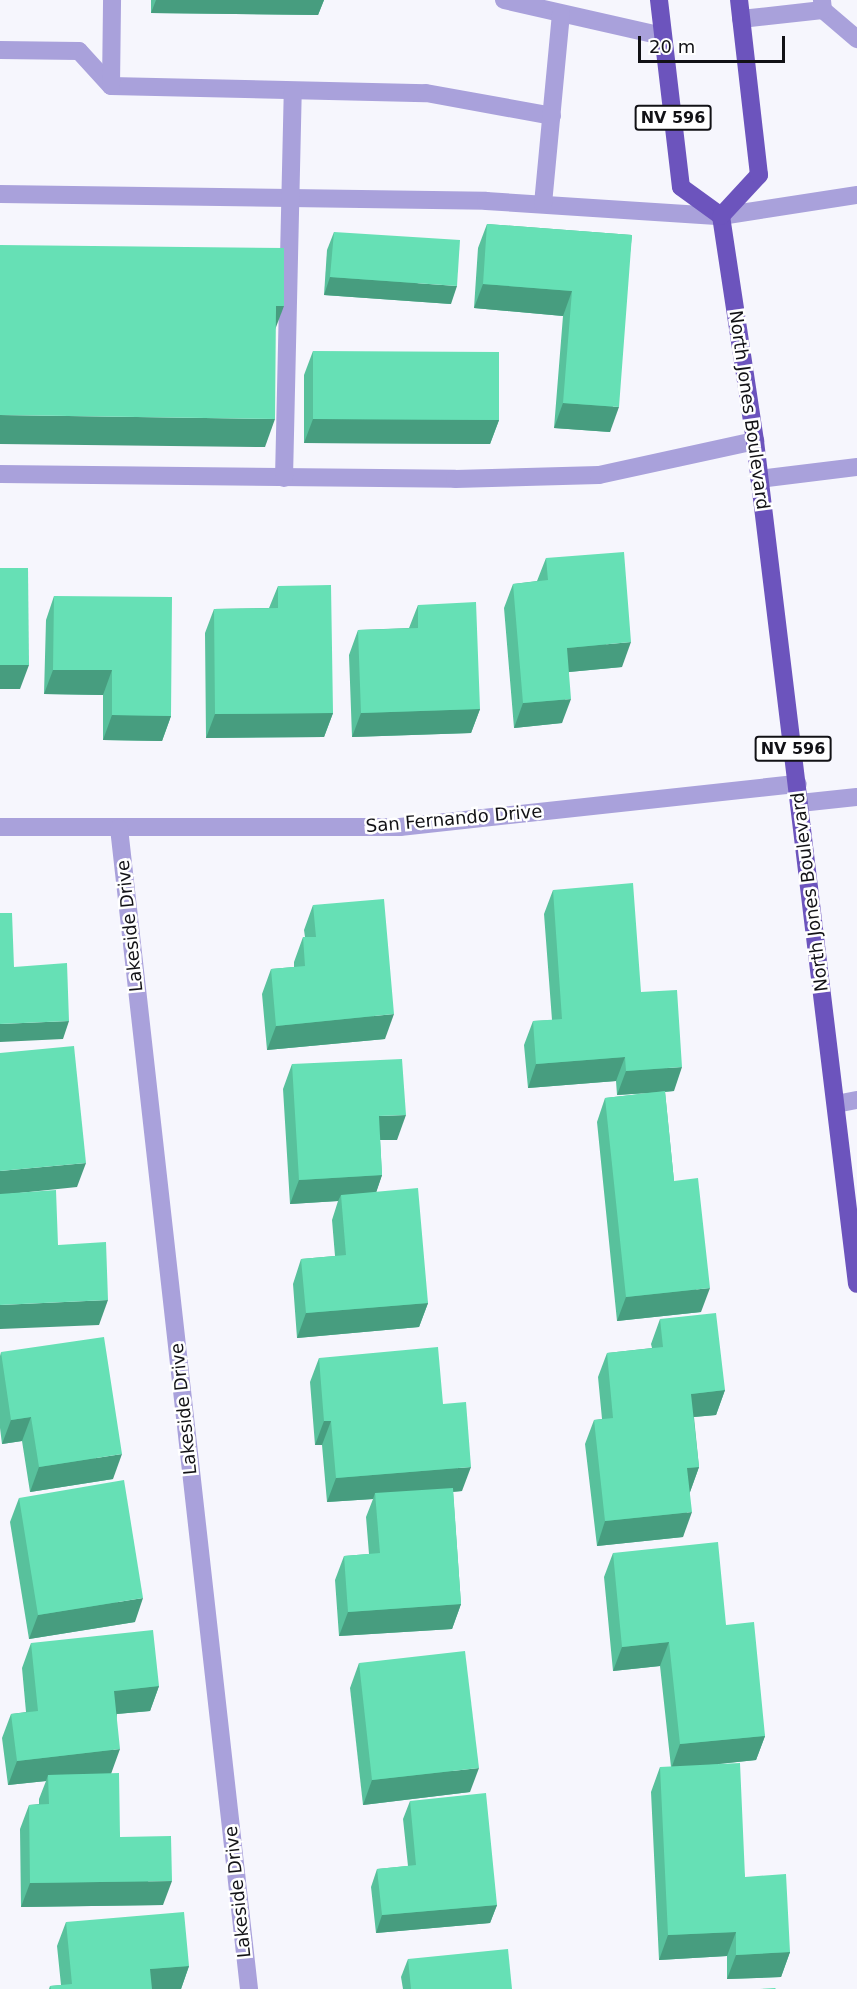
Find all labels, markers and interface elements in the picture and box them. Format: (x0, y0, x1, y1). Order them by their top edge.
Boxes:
scale bar (641, 24, 788, 62)
text: 20 m (649, 36, 695, 57)
road number: NV 596 (634, 105, 712, 131)
street label: North Jones Boulevard (724, 309, 774, 511)
road number: NV 596 (754, 736, 832, 762)
street label: North Jones Boulevard (787, 791, 833, 993)
street label: San Fernando Drive (365, 801, 543, 837)
street label: Lakeside Drive (112, 859, 148, 993)
street label: Lakeside Drive (166, 1342, 202, 1476)
street label: Lakeside Drive (220, 1825, 256, 1959)

